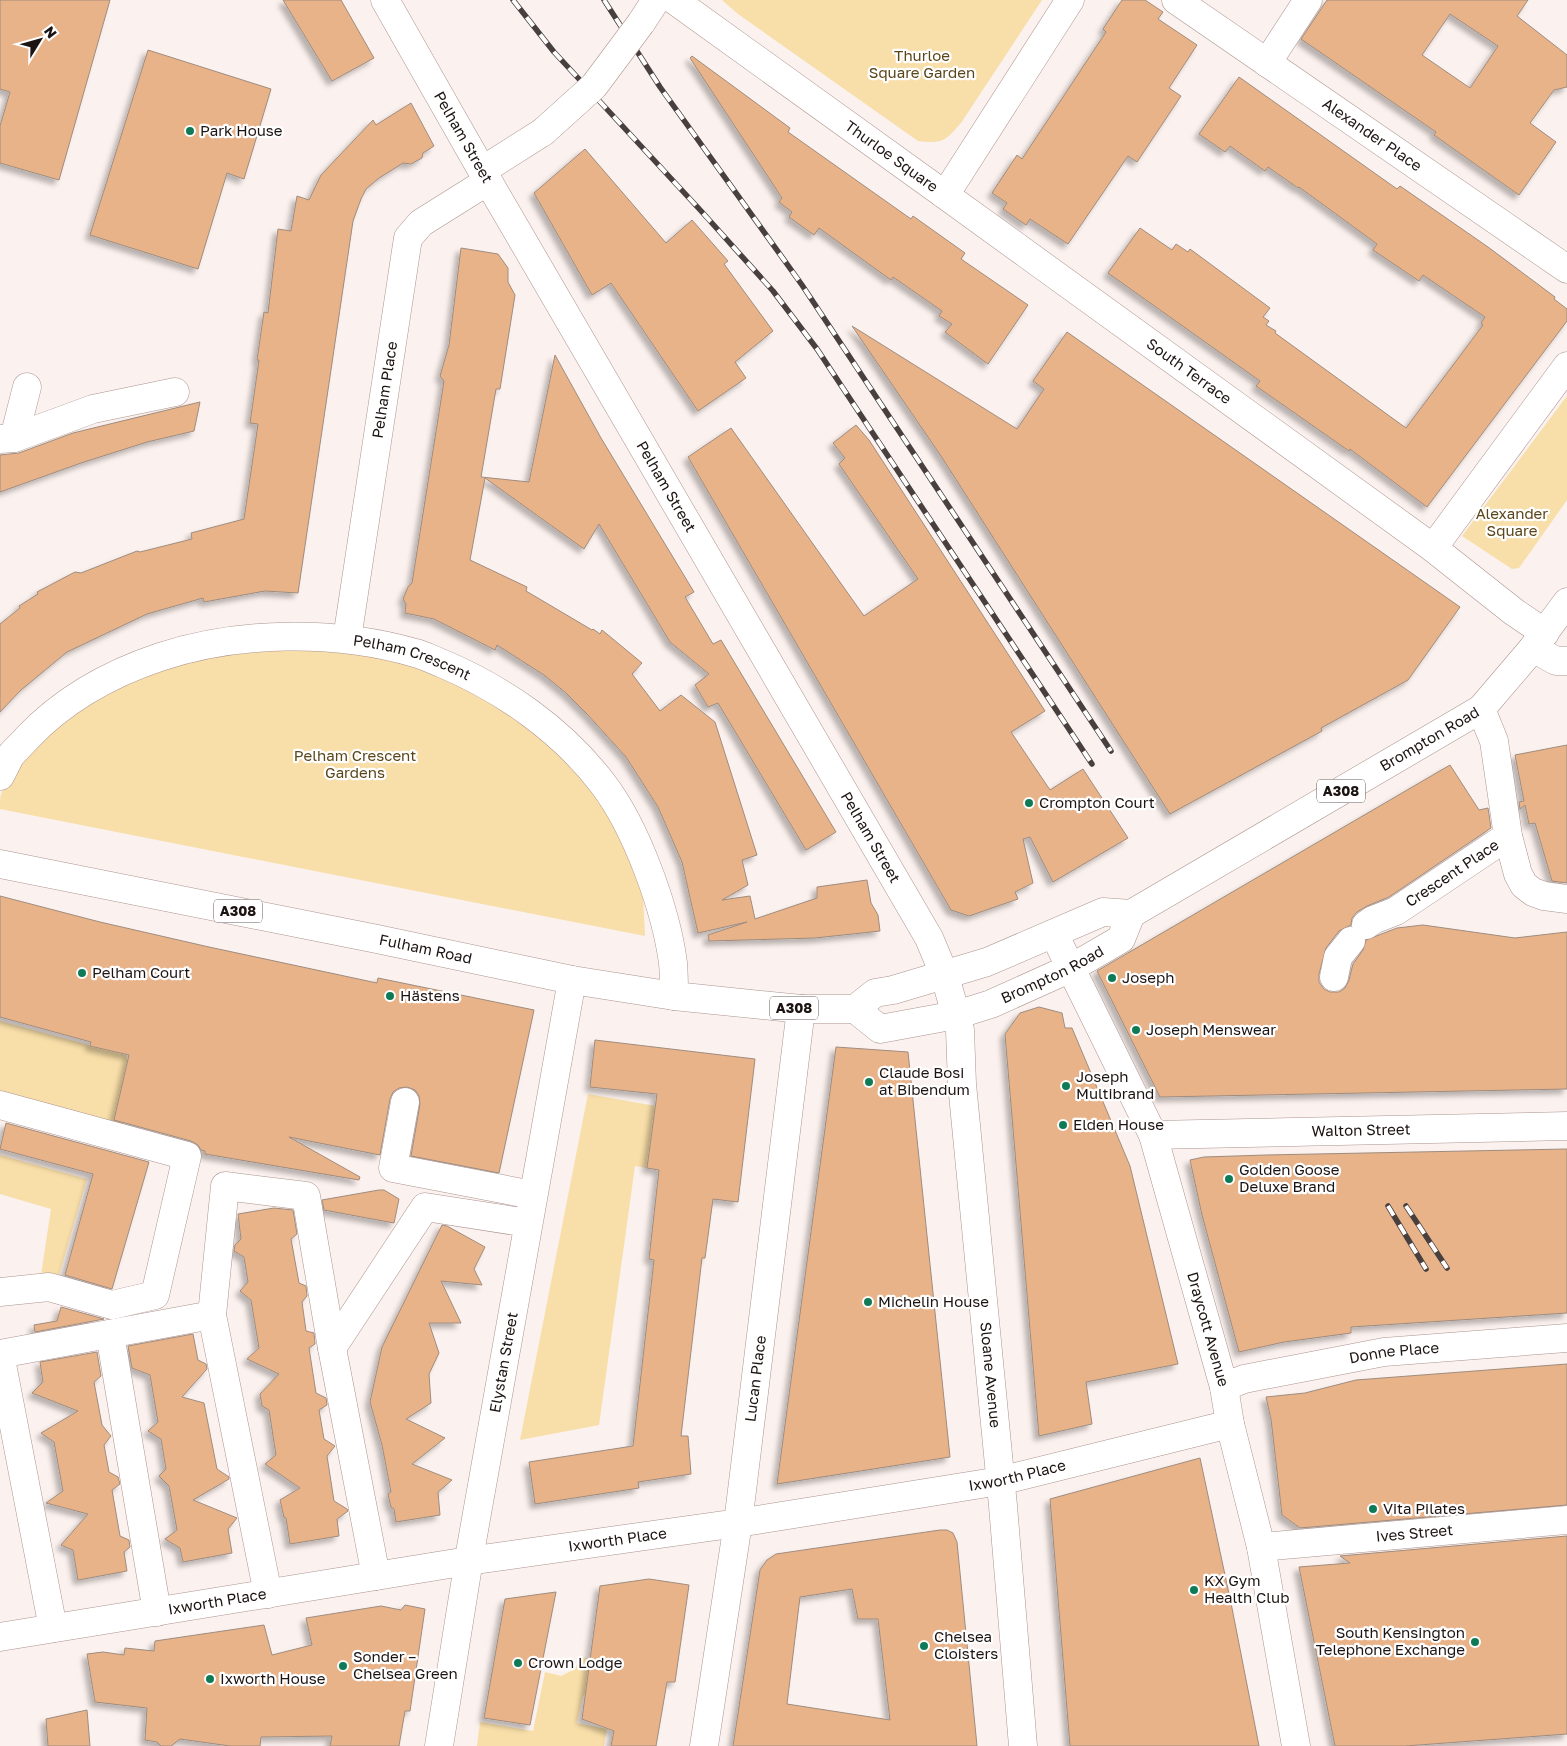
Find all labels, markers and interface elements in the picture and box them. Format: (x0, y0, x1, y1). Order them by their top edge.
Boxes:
north arrow (15, 15, 65, 65)
text: N (41, 23, 61, 41)
park label: Thurloe Square Garden (869, 46, 975, 81)
street label: Pelham Street (431, 88, 497, 186)
street label: Alexander Place (1320, 94, 1426, 175)
street label: Thurloe Square (842, 116, 942, 195)
place label: Park House (200, 121, 283, 139)
marker: Park House (184, 125, 196, 137)
street label: South Terrace (1144, 334, 1236, 407)
street label: Pelham Place (368, 340, 400, 440)
street label: Pelham Street (633, 437, 700, 535)
park label: Alexander Square (1476, 504, 1548, 539)
street label: Pelham Crescent (352, 630, 474, 683)
street label: Brompton Road (1376, 702, 1482, 774)
park label: Pelham Crescent Gardens (294, 746, 416, 781)
road number: A308 (1317, 779, 1365, 802)
street label: Pelham Street (838, 788, 905, 886)
place label: Crompton Court (1039, 793, 1155, 811)
marker: Crompton Court (1023, 797, 1035, 809)
street label: Crescent Place (1402, 835, 1502, 910)
road number: A308 (214, 899, 262, 922)
street label: Fulham Road (378, 930, 474, 967)
street label: Brompton Road (998, 941, 1106, 1006)
place label: Pelham Court (92, 963, 190, 981)
marker: Pelham Court (76, 967, 88, 979)
place label: Joseph (1122, 968, 1174, 986)
marker: Joseph (1106, 972, 1118, 984)
place label: Hästens (400, 986, 460, 1004)
marker: Hästens (384, 990, 396, 1002)
road number: A308 (770, 996, 818, 1020)
place label: Joseph Menswear (1146, 1020, 1276, 1038)
marker: Joseph Menswear (1130, 1024, 1142, 1036)
place label: Claude Bosi at Bibendum (879, 1063, 970, 1098)
place label: Joseph Multibrand (1076, 1067, 1154, 1102)
marker: Claude Bosi at Bibendum (863, 1076, 875, 1088)
marker: Joseph Multibrand (1060, 1080, 1072, 1092)
place label: Elden House (1073, 1115, 1164, 1133)
marker: Elden House (1057, 1119, 1069, 1131)
street label: Walton Street (1311, 1119, 1411, 1140)
place label: Golden Goose Deluxe Brand (1239, 1160, 1340, 1195)
marker: Golden Goose Deluxe Brand (1223, 1173, 1235, 1185)
street label: Draycott Avenue (1184, 1270, 1234, 1389)
place label: Michelin House (878, 1292, 989, 1310)
marker: Michelin House (862, 1296, 874, 1308)
street label: Elystan Street (485, 1311, 521, 1414)
street label: Sloane Avenue (977, 1321, 1005, 1429)
street label: Lucan Place (740, 1334, 769, 1423)
street label: Donne Place (1347, 1338, 1440, 1367)
street label: Ixworth Place (967, 1455, 1068, 1494)
place label: Vita Pilates (1383, 1499, 1465, 1517)
marker: Vita Pilates (1367, 1503, 1379, 1515)
street label: Ives Street (1375, 1520, 1454, 1545)
street label: Ixworth Place (567, 1523, 668, 1555)
place label: KX Gym Health Club (1204, 1571, 1289, 1606)
street label: Ixworth Place (167, 1584, 268, 1618)
marker: KX Gym Health Club (1188, 1584, 1200, 1596)
place label: South Kensington Telephone Exchange (1316, 1623, 1465, 1658)
place label: Chelsea Cloisters (934, 1627, 998, 1662)
marker: South Kensington Telephone Exchange (1469, 1636, 1481, 1648)
marker: Chelsea Cloisters (918, 1640, 930, 1652)
place label: Sonder – Chelsea Green (353, 1647, 458, 1682)
place label: Crown Lodge (528, 1653, 623, 1671)
marker: Crown Lodge (512, 1657, 524, 1669)
marker: Sonder – Chelsea Green (337, 1660, 349, 1672)
place label: Ixworth House (220, 1669, 326, 1687)
marker: Ixworth House (204, 1673, 216, 1685)

